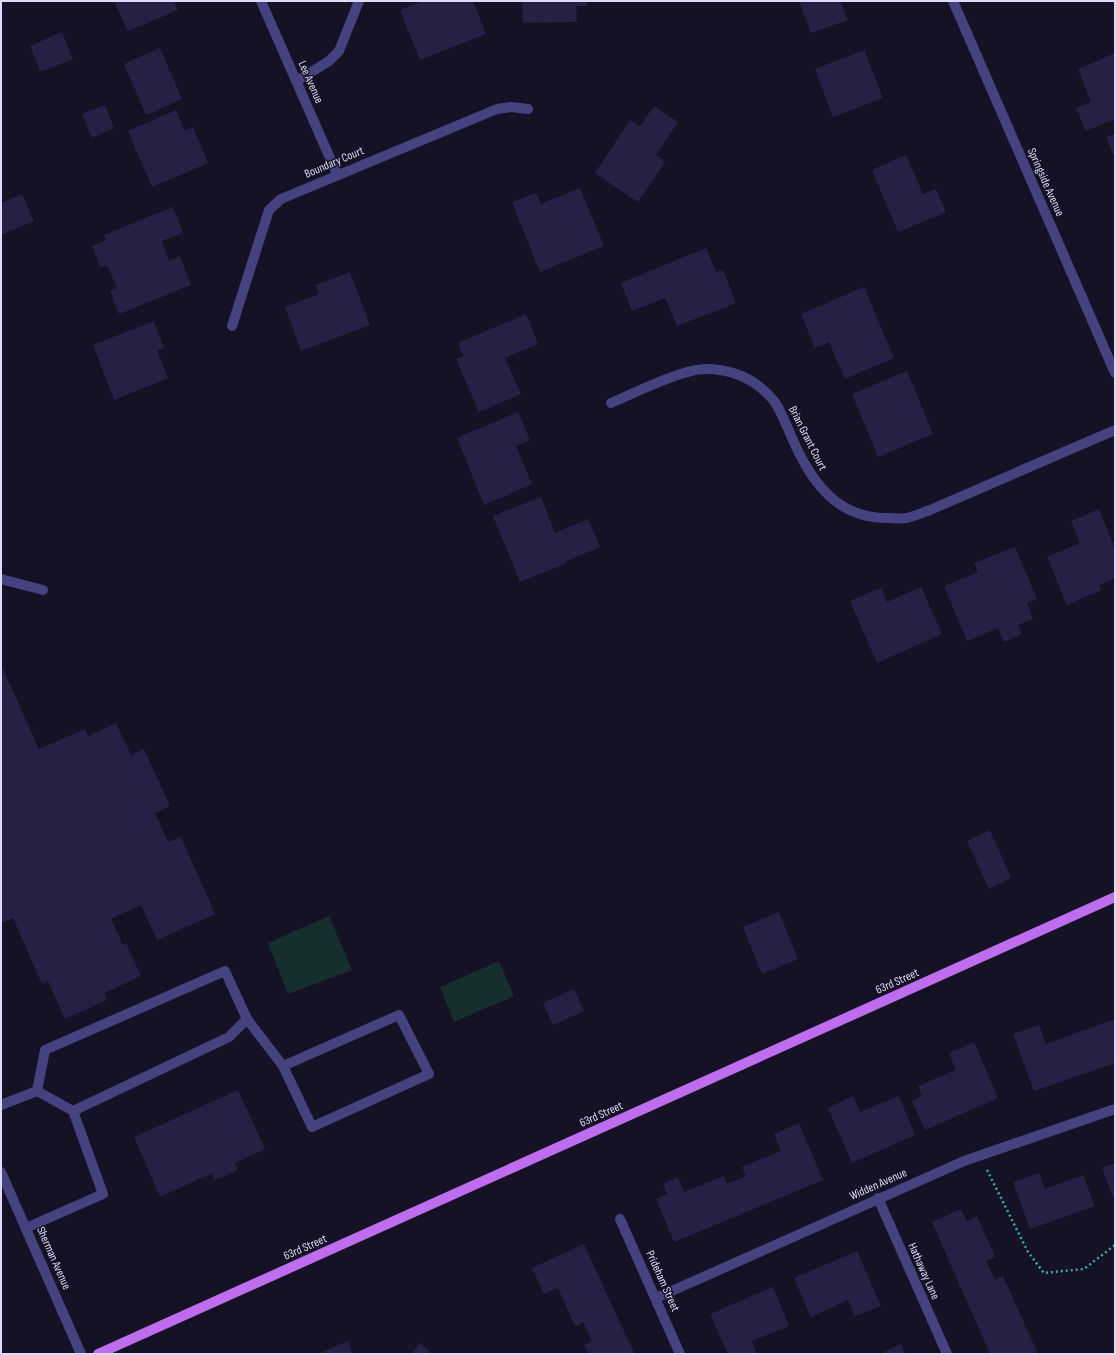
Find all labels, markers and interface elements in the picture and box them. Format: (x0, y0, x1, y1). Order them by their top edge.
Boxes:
street label: Lee Avenue (294, 58, 327, 106)
street label: Boundary Court (302, 143, 366, 182)
street label: Springside Avenue (1024, 146, 1067, 219)
street label: Brian Grant Court (785, 403, 830, 473)
street label: 63rd Street (873, 965, 921, 998)
street label: 63rd Street (577, 1098, 625, 1131)
street label: Widden Avenue (847, 1165, 909, 1204)
street label: Sherman Avenue (33, 1224, 74, 1292)
street label: 63rd Street (281, 1231, 329, 1264)
street label: Hathaway Lane (904, 1240, 943, 1302)
street label: Prideham Street (642, 1248, 683, 1314)

